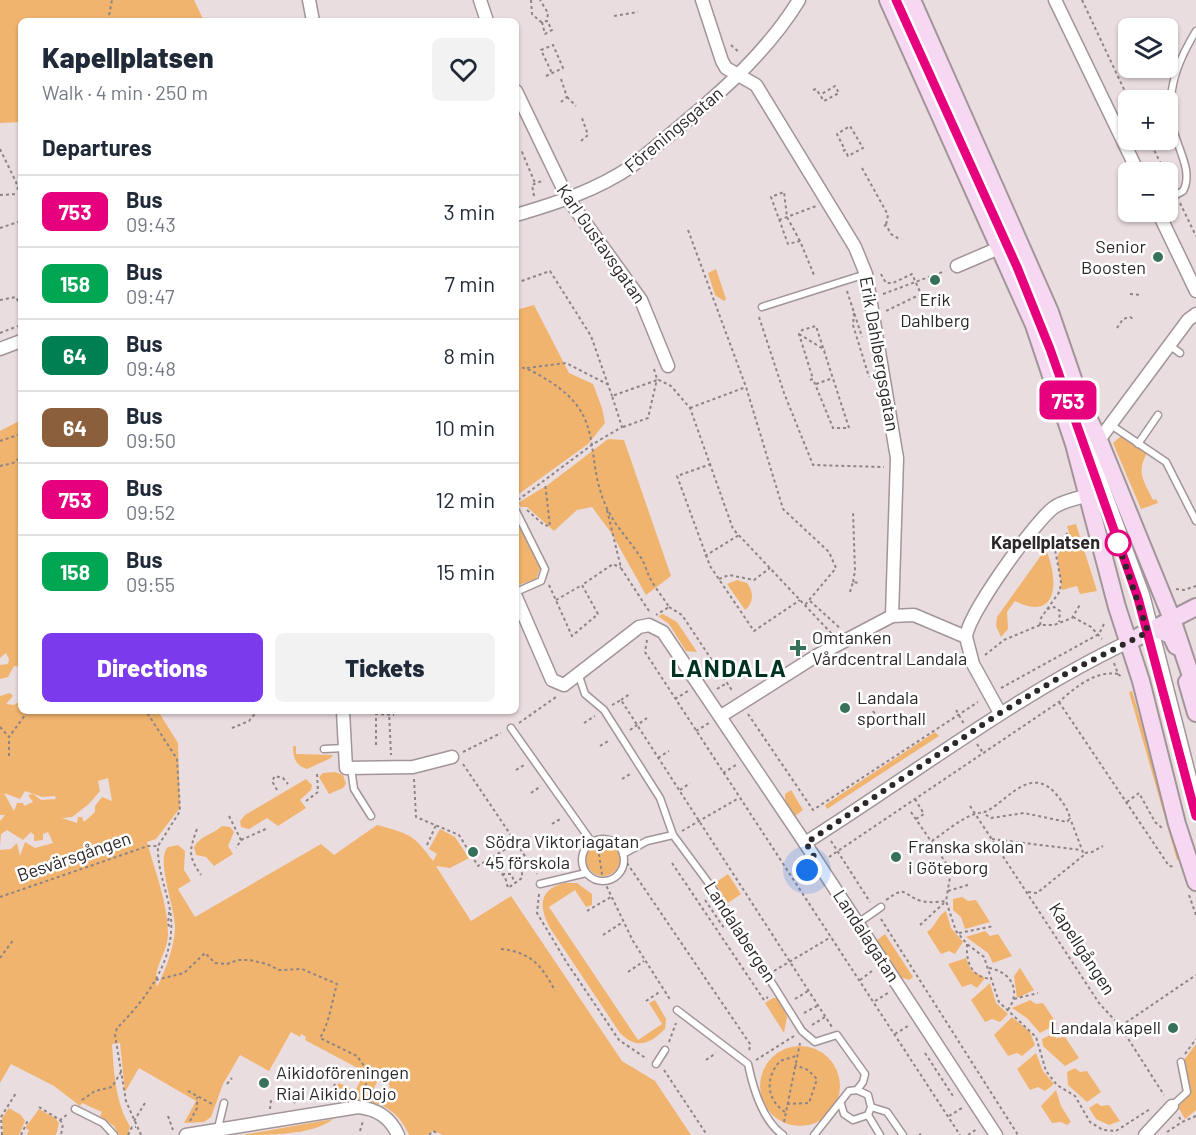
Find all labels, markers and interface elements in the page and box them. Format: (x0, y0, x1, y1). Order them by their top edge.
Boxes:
map controls (1118, 18, 1178, 222)
button: layers (1118, 18, 1178, 78)
button: heart (432, 38, 495, 101)
text: Kapellplatsen (42, 40, 214, 74)
text: Walk · 4 min · 250 m (42, 80, 208, 104)
street label: Föreningsgatan (620, 82, 727, 177)
button: + (1118, 90, 1178, 150)
text: Departures (42, 134, 152, 160)
button: − (1118, 162, 1178, 222)
street label: Karl Gustavsgatan (553, 180, 651, 307)
text: Bus (126, 186, 163, 212)
text: 3 min (444, 198, 495, 224)
text: 753 (58, 199, 92, 224)
text: 09:43 (126, 212, 176, 236)
place label: Senior Boosten (1081, 235, 1146, 278)
marker: Senior Boosten (1151, 250, 1165, 264)
text: Bus (126, 258, 163, 284)
text: 7 min (445, 270, 495, 296)
text: 158 (60, 271, 90, 296)
marker: Erik Dahlberg (928, 273, 942, 287)
street label: Erik Dahlbergsgatan (856, 275, 904, 433)
text: 09:47 (126, 284, 174, 308)
place label: Erik Dahlberg (900, 288, 970, 331)
text: Bus (126, 330, 163, 356)
text: 8 min (443, 342, 495, 368)
text: 64 (63, 343, 87, 368)
text: 09:48 (126, 356, 176, 380)
line badge: 753 (1034, 380, 1102, 420)
text: 753 (1051, 388, 1085, 413)
text: Bus (126, 402, 163, 428)
text: 10 min (435, 414, 495, 440)
text: 64 (63, 415, 87, 440)
text: 09:50 (126, 428, 176, 452)
text: Bus (126, 474, 163, 500)
text: 12 min (435, 486, 495, 512)
text: 753 (58, 487, 92, 512)
text: 09:52 (126, 500, 176, 524)
marker: Kapellplatsen (1105, 530, 1131, 556)
place label: Kapellplatsen (991, 531, 1100, 553)
text: Bus (126, 546, 163, 572)
text: 15 min (436, 558, 495, 584)
text: 158 (60, 559, 90, 584)
text: 09:55 (126, 572, 175, 596)
place label: Omtanken Vårdcentral Landala (812, 626, 967, 669)
button: Directions (42, 633, 263, 702)
button: Tickets (275, 633, 495, 702)
marker: Omtanken Vårdcentral Landala (789, 639, 807, 657)
district label: LANDALA (671, 653, 787, 682)
place label: Landala sporthall (857, 686, 926, 729)
marker: Landala sporthall (838, 701, 852, 715)
street label: Besvärsgången (14, 826, 133, 886)
place label: Södra Viktoriagatan 45 förskola (485, 830, 639, 873)
place label: Franska skolan i Göteborg (908, 835, 1024, 878)
marker: Södra Viktoriagatan 45 förskola (466, 845, 480, 859)
marker: Franska skolan i Göteborg (889, 850, 903, 864)
your location (792, 855, 822, 885)
street label: Landalabergen (700, 877, 782, 986)
street label: Landalagatan (829, 885, 905, 986)
street label: Kapellgången (1045, 898, 1121, 999)
place label: Landala kapell (1050, 1016, 1161, 1038)
marker: Landala kapell (1166, 1021, 1180, 1035)
place label: Aikidoföreningen Riai Aikido Dojo (276, 1061, 409, 1104)
marker: Aikidoföreningen Riai Aikido Dojo (257, 1076, 271, 1090)

